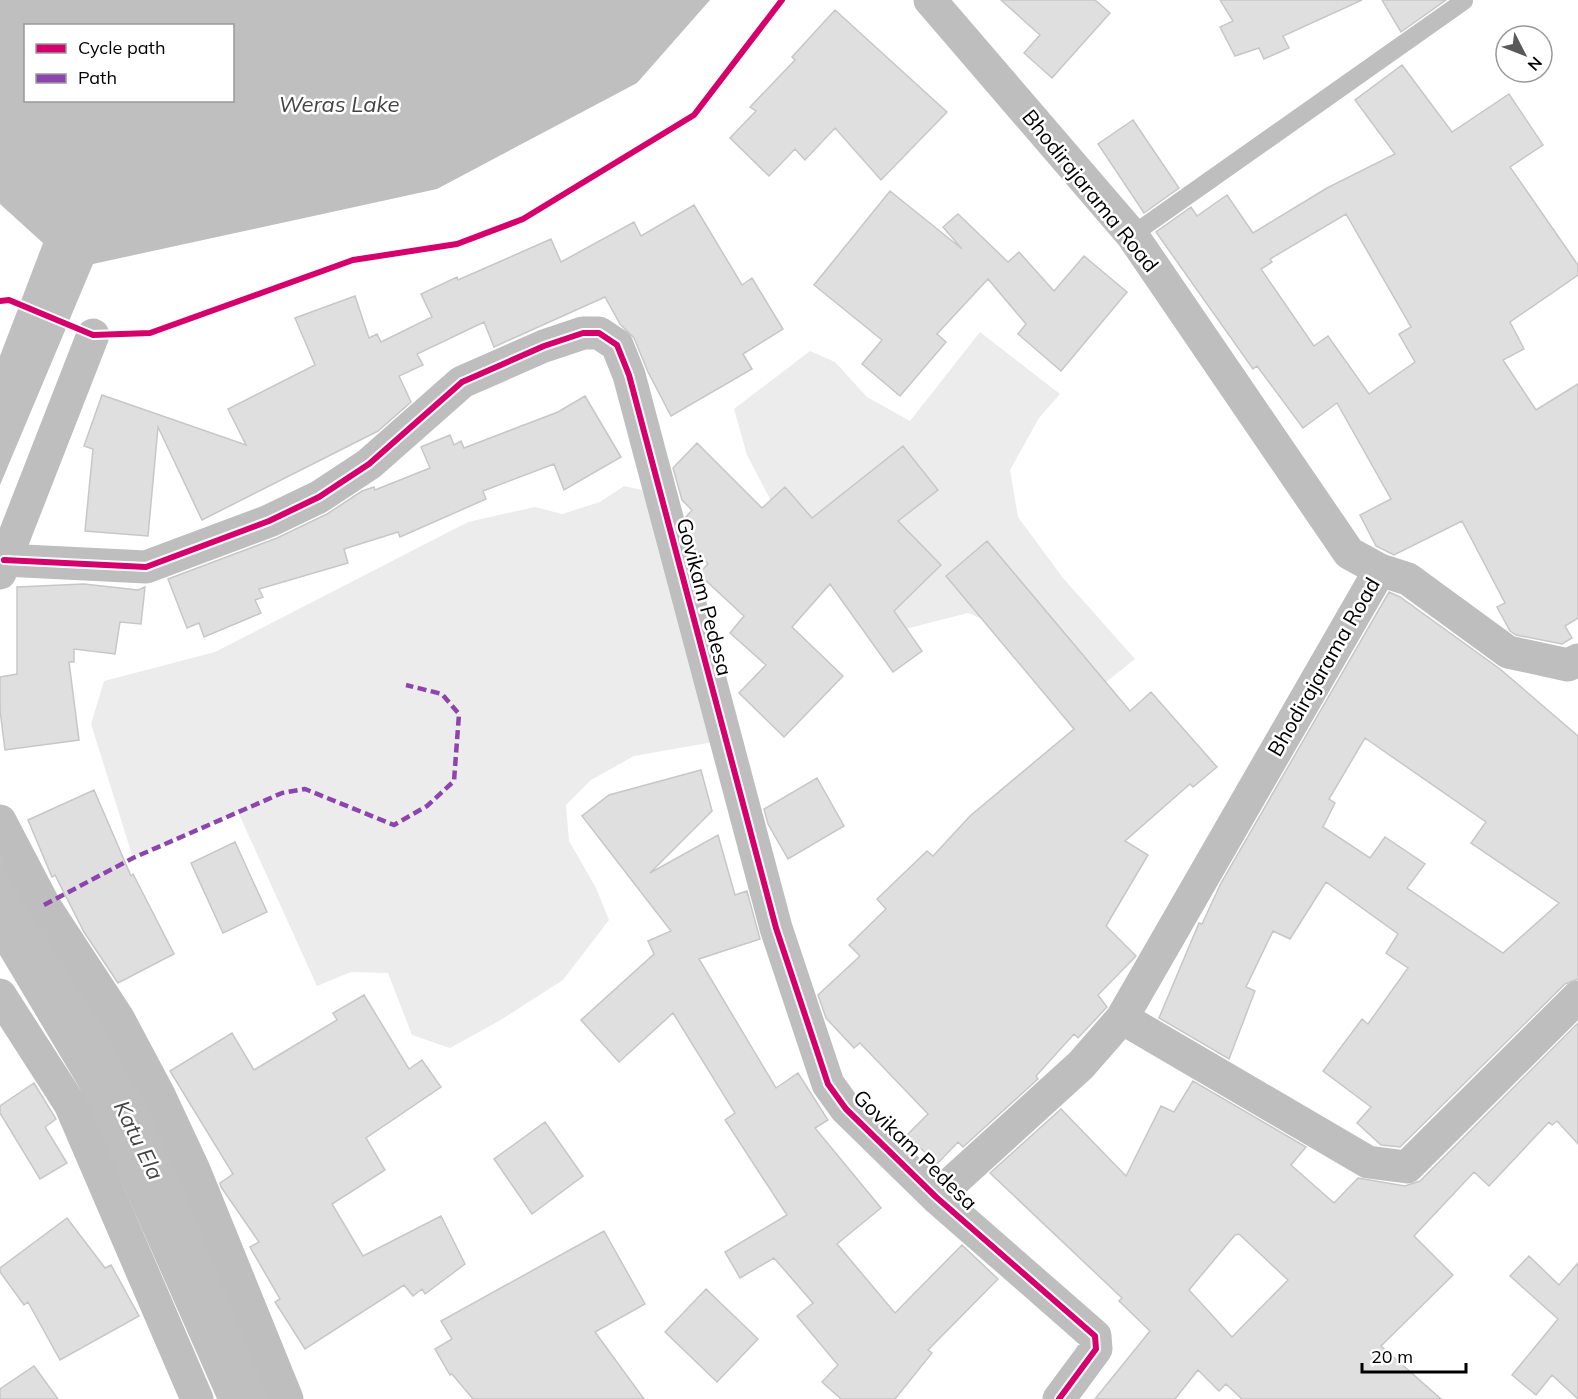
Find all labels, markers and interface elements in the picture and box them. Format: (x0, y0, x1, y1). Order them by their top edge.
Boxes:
legend (24, 24, 234, 102)
north arrow (1494, 24, 1554, 84)
text: Cycle path (78, 36, 165, 59)
text: N (1524, 53, 1547, 75)
text: Path (78, 66, 117, 89)
water label: Weras Lake (278, 90, 400, 118)
street label: Bhodirajarama Road (1017, 104, 1164, 277)
street label: Govikam Pedesa (671, 515, 739, 678)
street label: Bhodirajarama Road (1261, 573, 1385, 760)
street label: Govikam Pedesa (848, 1084, 983, 1215)
water label: Katu Ela (108, 1096, 170, 1184)
scale bar (1362, 1336, 1466, 1374)
text: 20 m (1371, 1345, 1413, 1368)

